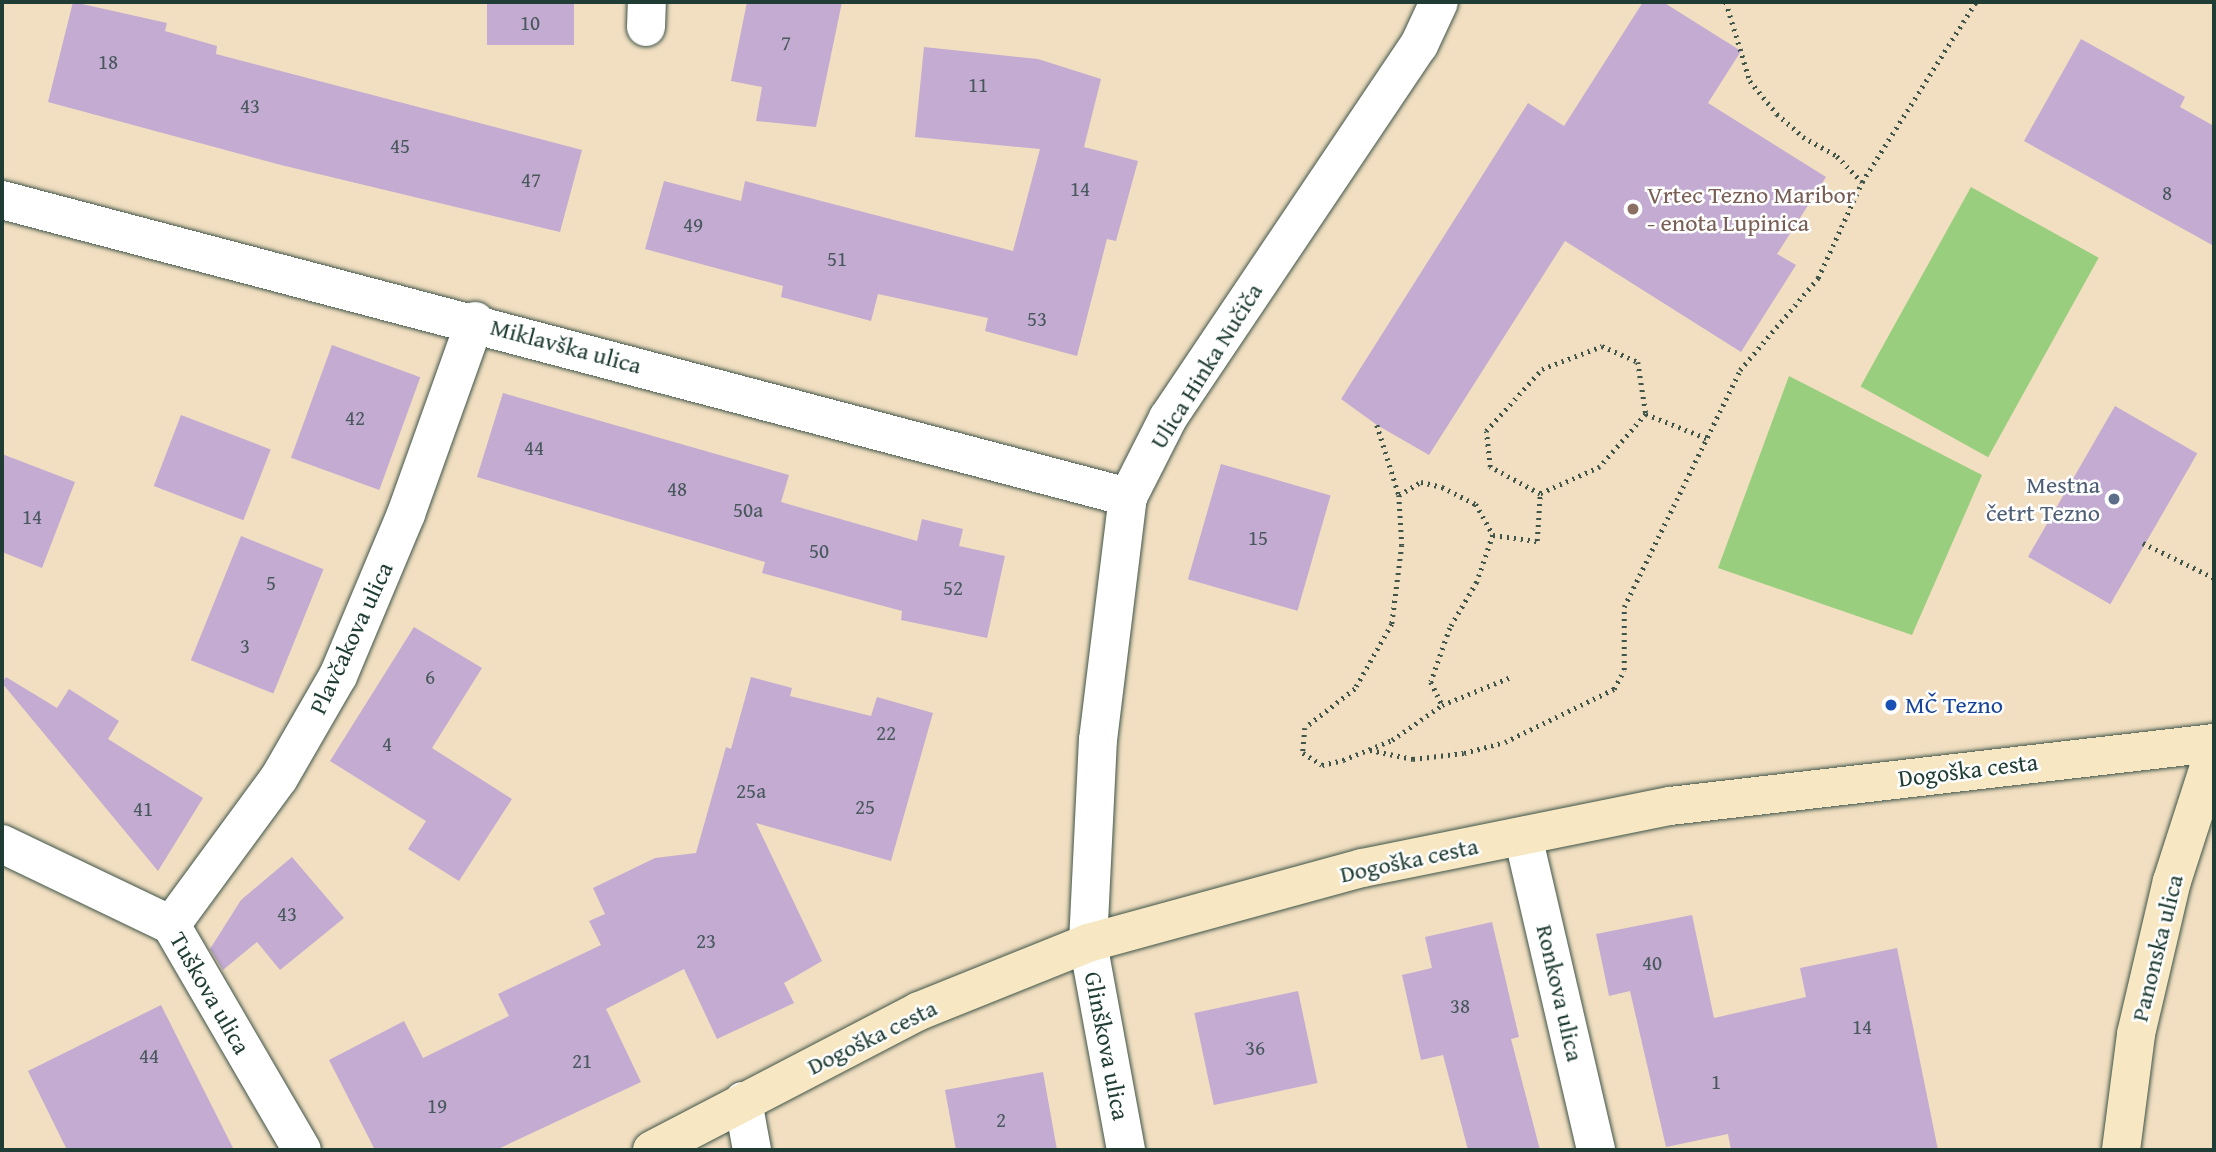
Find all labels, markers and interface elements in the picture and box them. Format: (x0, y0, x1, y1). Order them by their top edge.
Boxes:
house number: 10 (520, 10, 540, 36)
house number: 7 (781, 30, 791, 56)
house number: 18 (98, 49, 118, 75)
house number: 11 (968, 72, 988, 98)
house number: 43 (240, 93, 260, 119)
house number: 45 (390, 133, 410, 159)
house number: 47 (521, 167, 541, 193)
house number: 14 (1070, 176, 1090, 202)
house number: 8 (2162, 180, 2172, 206)
place label: Vrtec Tezno Maribor - enota Lupinica (1647, 181, 1856, 237)
marker: Vrtec Tezno Maribor - enota Lupinica (1625, 201, 1641, 217)
house number: 49 (683, 212, 703, 238)
house number: 51 (827, 246, 847, 272)
street label: Ulica Hinka Nučiča (1144, 278, 1268, 454)
house number: 53 (1027, 306, 1047, 332)
street label: Miklavška ulica (487, 312, 645, 380)
house number: 42 (345, 405, 365, 431)
house number: 44 (524, 435, 544, 461)
place label: Mestna četrt Tezno (1986, 471, 2100, 527)
house number: 48 (667, 476, 687, 502)
marker: Mestna četrt Tezno (2106, 491, 2122, 507)
house number: 50a (733, 497, 763, 523)
house number: 14 (22, 504, 42, 530)
house number: 15 (1248, 525, 1268, 551)
house number: 50 (809, 538, 829, 564)
street label: Plavčakova ulica (303, 557, 399, 719)
house number: 5 (266, 570, 276, 596)
house number: 52 (943, 575, 963, 601)
house number: 3 (240, 633, 250, 659)
house number: 6 (425, 664, 435, 690)
place label: MČ Tezno (1905, 691, 2003, 719)
marker: MČ Tezno (1883, 697, 1899, 713)
house number: 22 (876, 720, 896, 746)
house number: 4 (382, 731, 392, 757)
street label: Dogoška cesta (1896, 747, 2040, 793)
house number: 25a (736, 778, 766, 804)
house number: 25 (855, 794, 875, 820)
house number: 41 (133, 796, 153, 822)
street label: Dogoška cesta (1337, 831, 1481, 889)
street label: Panonska ulica (2125, 872, 2189, 1024)
house number: 43 (277, 901, 297, 927)
street label: Ronkova ulica (1530, 922, 1590, 1064)
street label: Tuškova ulica (164, 927, 256, 1059)
house number: 23 (696, 928, 716, 954)
house number: 40 (1642, 950, 1662, 976)
street label: Glinškova ulica (1078, 969, 1136, 1123)
street label: Dogoška cesta (803, 993, 941, 1081)
house number: 38 (1450, 993, 1470, 1019)
house number: 14 (1852, 1014, 1872, 1040)
house number: 36 (1245, 1035, 1265, 1061)
house number: 44 (139, 1043, 159, 1069)
house number: 21 (572, 1048, 592, 1074)
house number: 1 (1711, 1069, 1721, 1095)
house number: 19 (427, 1093, 447, 1119)
house number: 2 (996, 1107, 1006, 1133)

